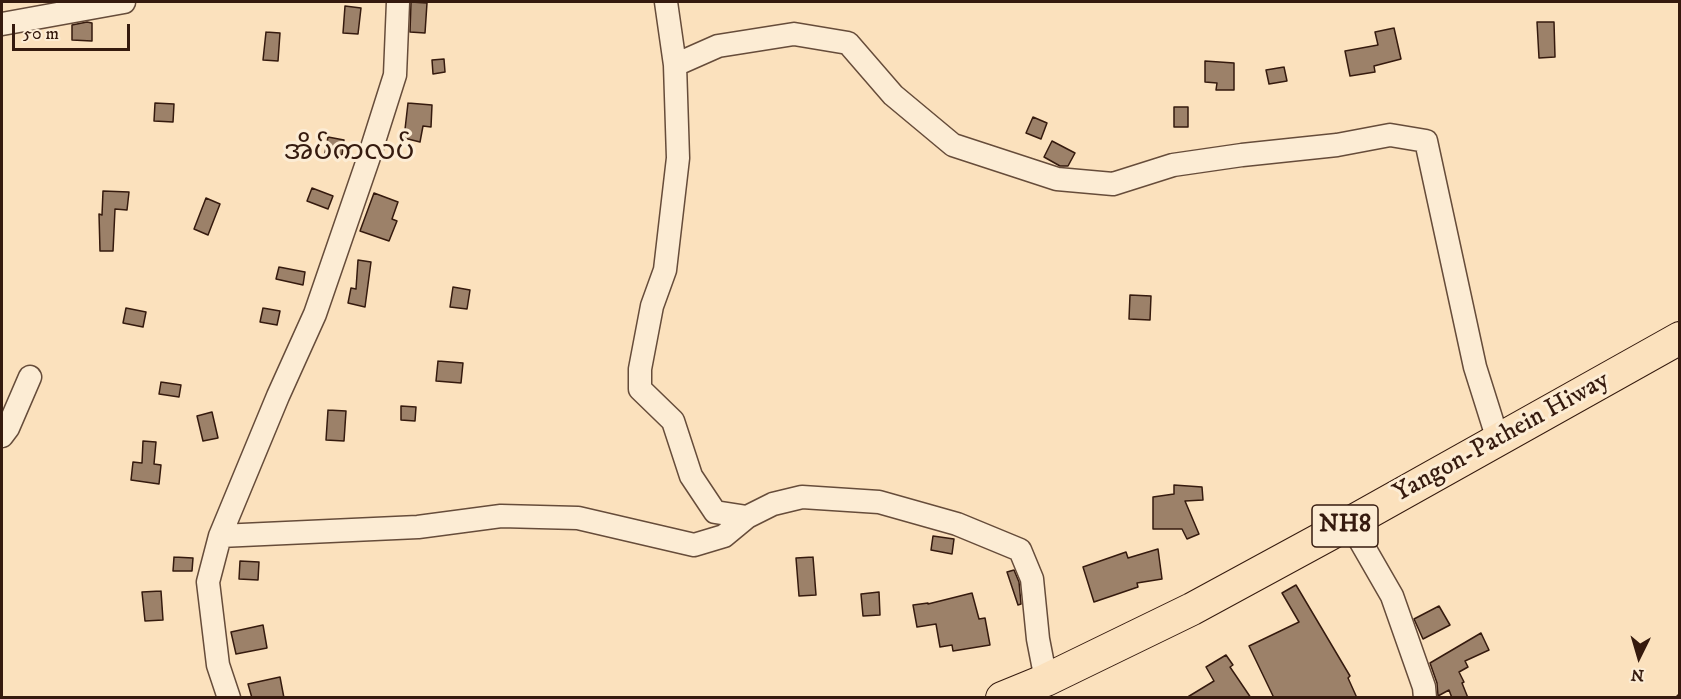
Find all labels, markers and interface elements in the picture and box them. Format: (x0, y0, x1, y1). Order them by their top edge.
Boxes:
scale bar (15, 12, 134, 50)
text: 50 m (23, 23, 59, 45)
district label: အိပ်ကလပ် (284, 136, 414, 170)
street label: Yangon-Pathein Hiway (1389, 366, 1615, 510)
road number: NH8 (1312, 505, 1378, 547)
north arrow (1609, 627, 1669, 687)
text: N (1630, 664, 1645, 685)

